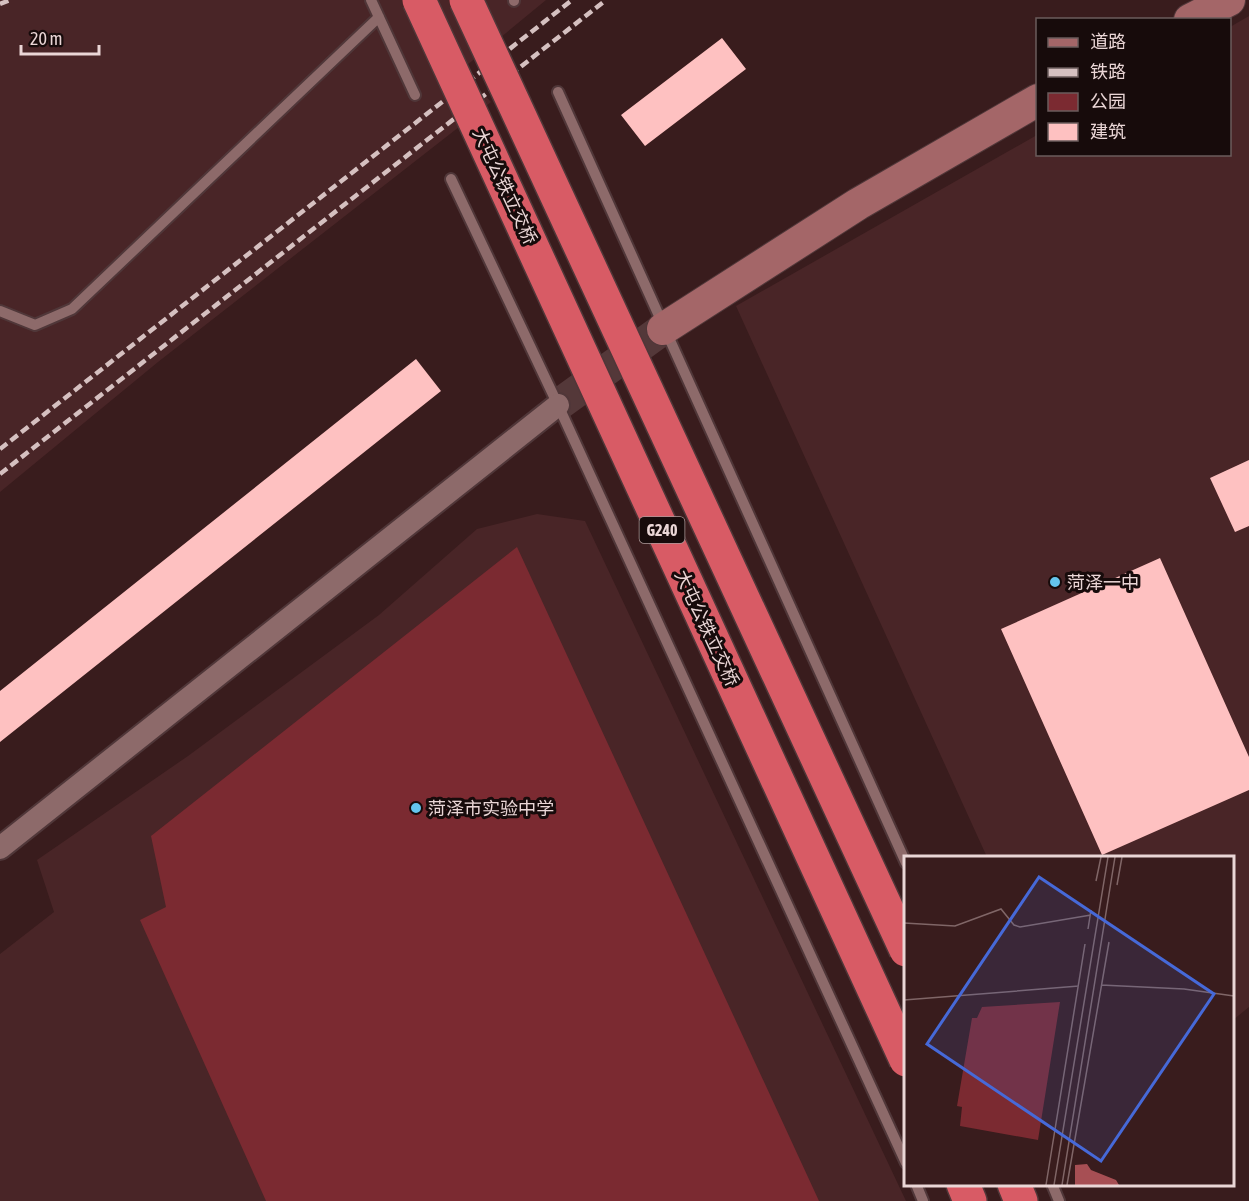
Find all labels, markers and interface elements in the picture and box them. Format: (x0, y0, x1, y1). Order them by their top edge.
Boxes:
scale bar (21, 18, 99, 56)
legend (1036, 18, 1231, 156)
text: 20 m (30, 28, 62, 49)
text: 道路 (1090, 31, 1126, 52)
text: 铁路 (1090, 61, 1126, 82)
text: 公园 (1090, 91, 1126, 112)
text: 建筑 (1090, 121, 1126, 142)
street label: 大屯公铁立交桥 (469, 124, 541, 248)
road number: G240 (640, 517, 684, 543)
street label: 大屯公铁立交桥 (671, 566, 743, 690)
place label: 菏泽一中 (1067, 572, 1139, 593)
marker: 菏泽一中 (1048, 575, 1062, 589)
place label: 菏泽市实验中学 (428, 798, 554, 819)
marker: 菏泽市实验中学 (409, 801, 423, 815)
inset map (904, 856, 1234, 1186)

